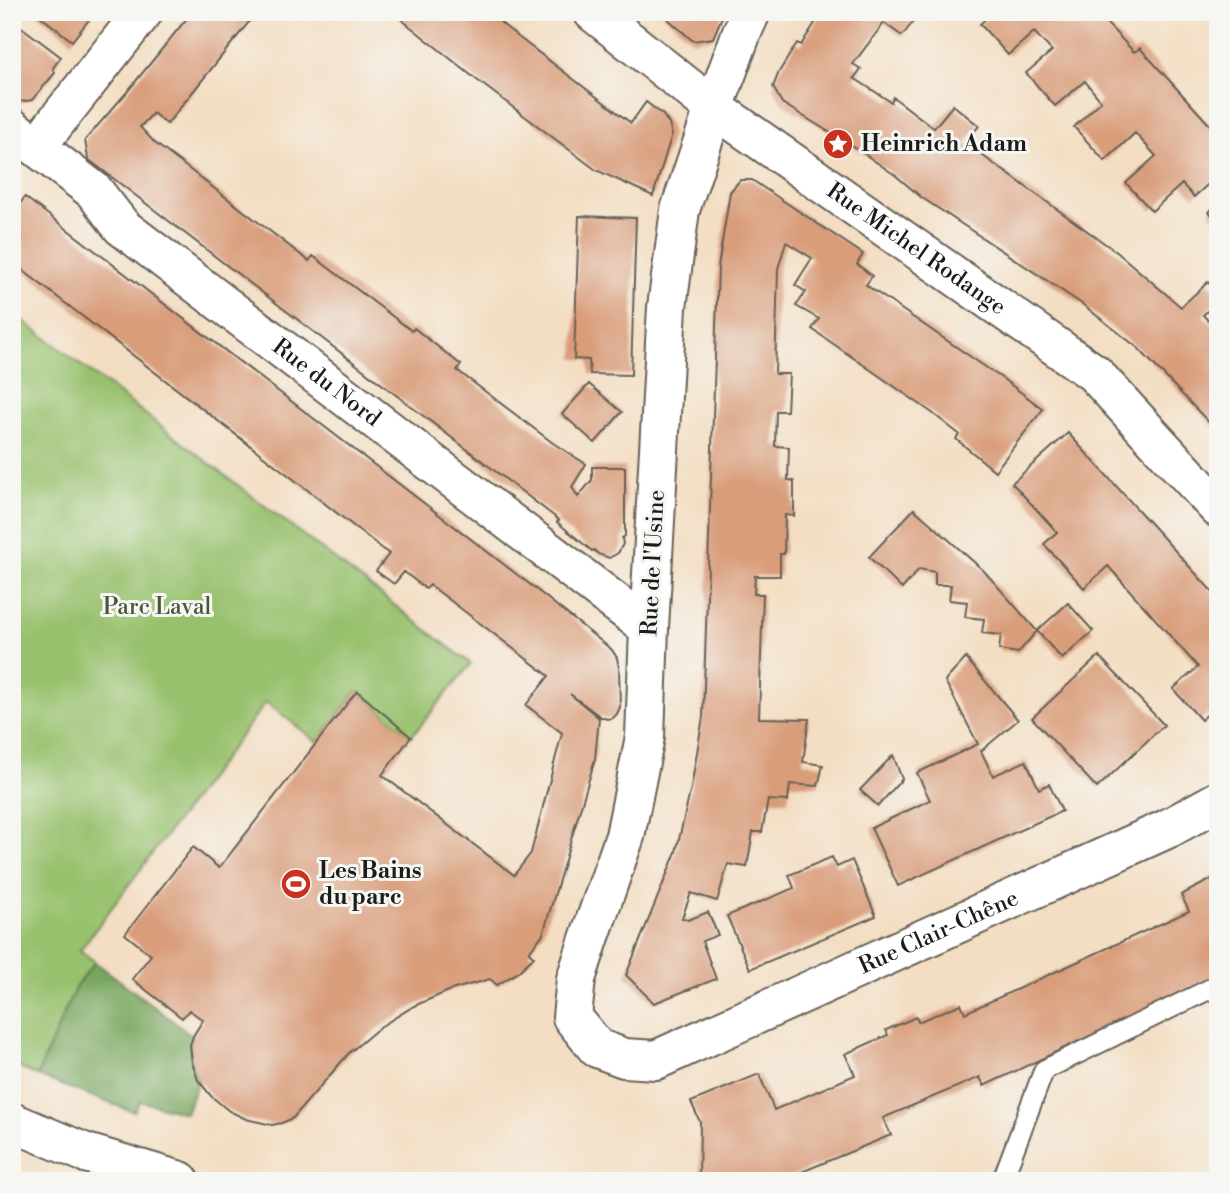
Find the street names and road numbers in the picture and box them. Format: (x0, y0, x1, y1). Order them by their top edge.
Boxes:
street label: Rue Michel Rodange (821, 177, 1011, 321)
street label: Rue du Nord (267, 332, 386, 433)
street label: Rue de l'Usine (635, 489, 671, 637)
street label: Rue Clair-Chêne (854, 884, 1023, 980)

